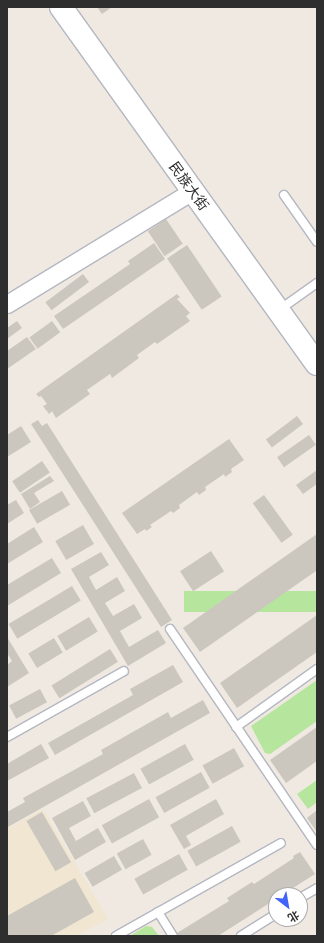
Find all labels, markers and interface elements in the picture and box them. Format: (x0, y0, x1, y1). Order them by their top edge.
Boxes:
street label: 民族大街 (166, 158, 212, 214)
north arrow (268, 887, 308, 927)
text: 北 (285, 908, 302, 925)

